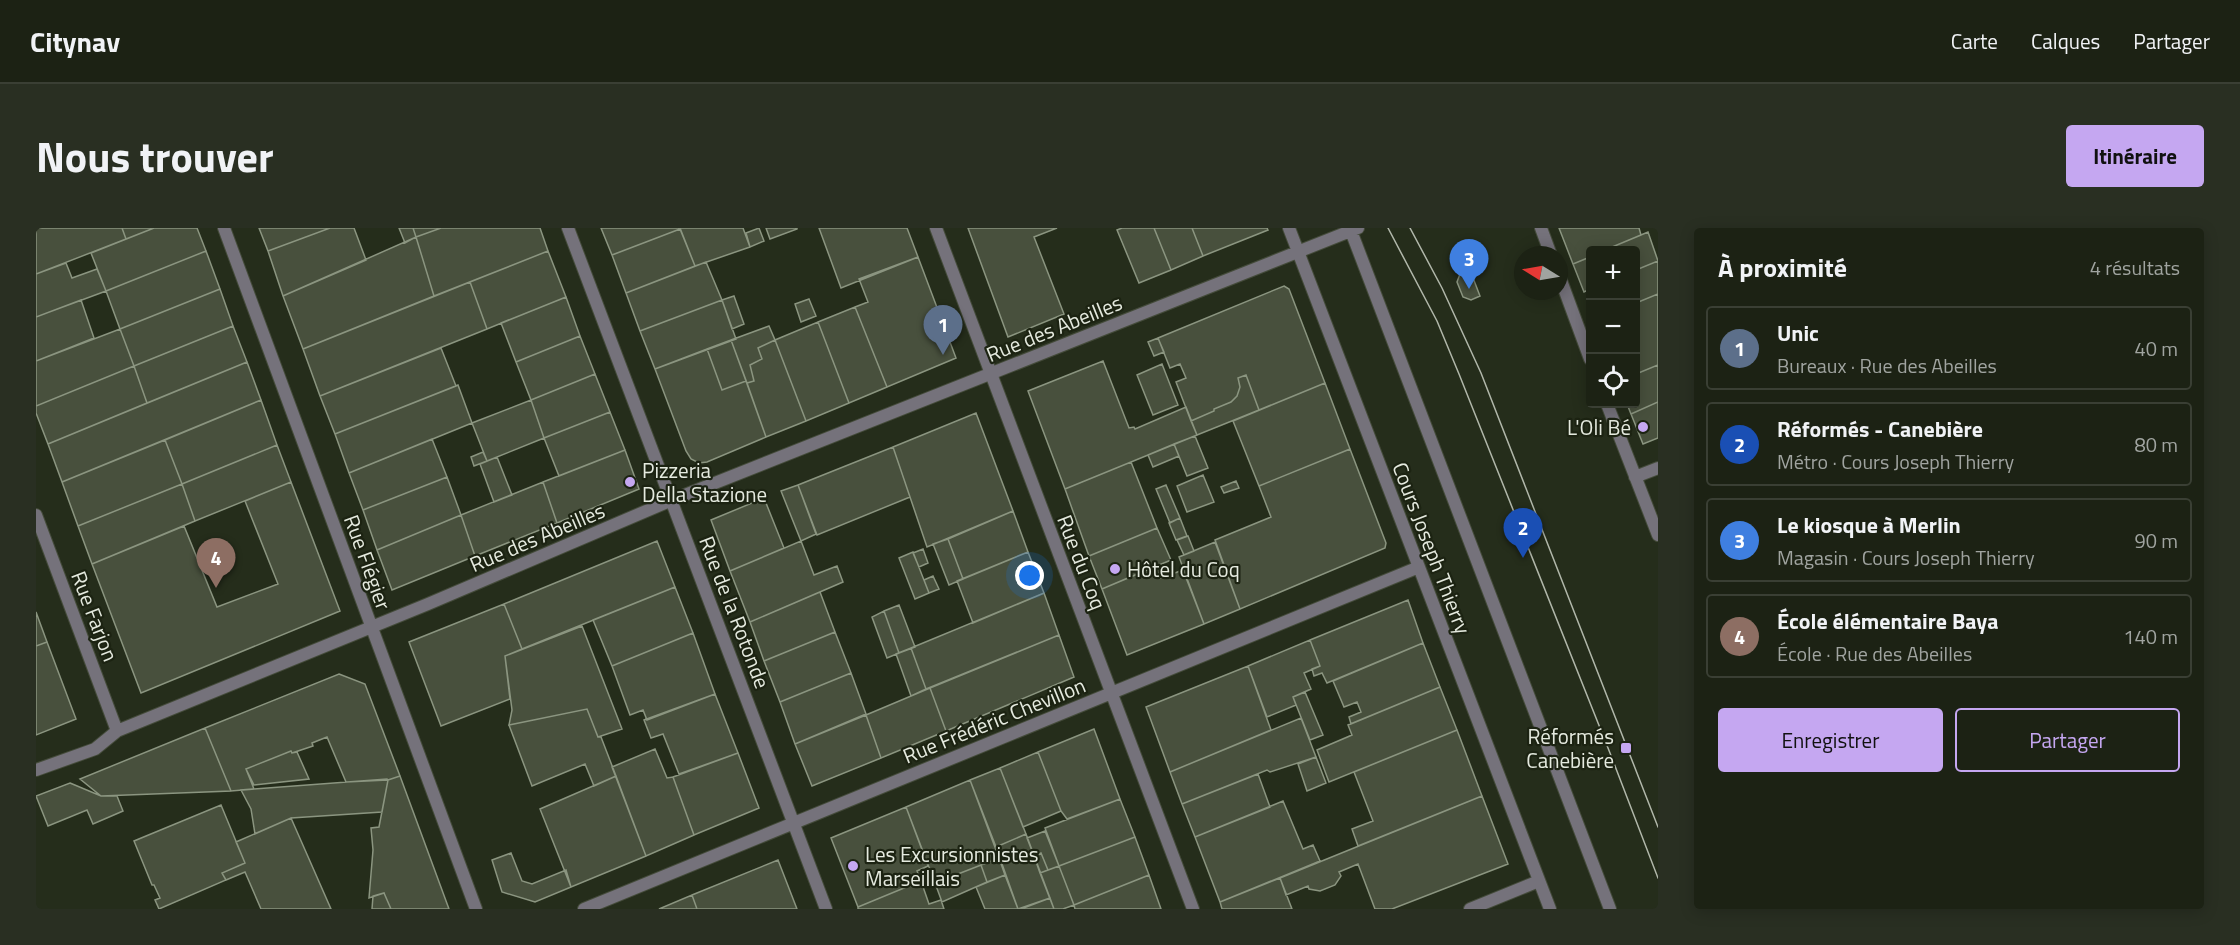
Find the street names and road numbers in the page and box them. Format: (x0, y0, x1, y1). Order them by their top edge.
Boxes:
street label: Rue des Abeilles (981, 286, 1127, 370)
street label: Cours Joseph Thierry (1385, 457, 1479, 639)
street label: Rue des Abeilles (464, 494, 610, 580)
street label: Rue Flégier (336, 510, 400, 614)
street label: Rue du Coq (1049, 510, 1115, 614)
street label: Rue de la Rotonde (691, 531, 779, 693)
street label: Rue Farjon (63, 566, 127, 666)
street label: Rue Frédéric Chevillon (898, 669, 1090, 771)

